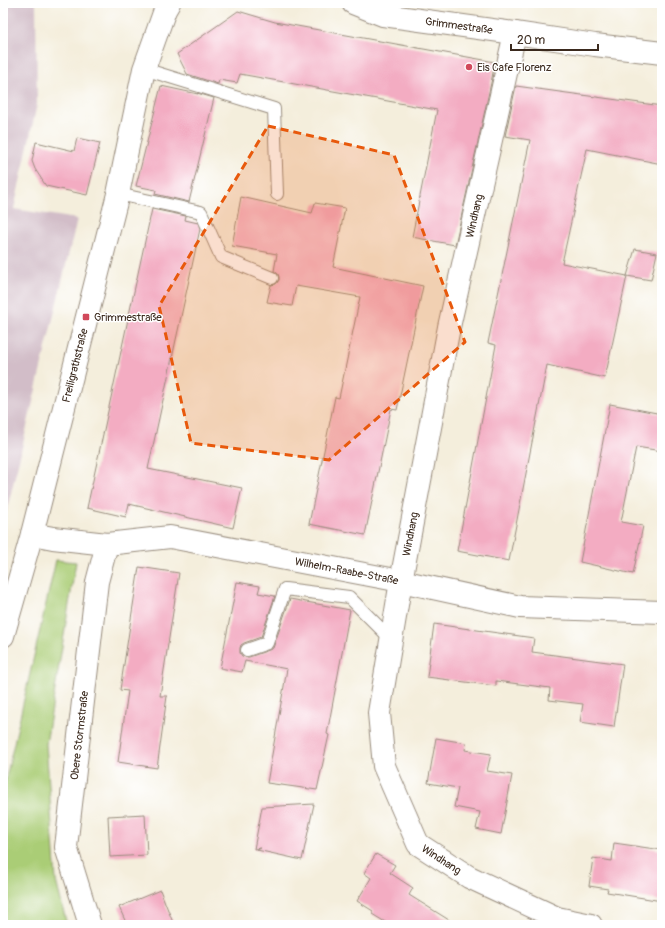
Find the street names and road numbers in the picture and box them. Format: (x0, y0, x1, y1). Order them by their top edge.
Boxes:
street label: Grimmestraße (424, 15, 494, 37)
street label: Windhang (463, 192, 486, 239)
street label: Freiligrathstraße (60, 326, 91, 404)
street label: Windhang (400, 511, 421, 557)
street label: Wilhelm-Raabe-Straße (294, 555, 400, 587)
street label: Obere Stormstraße (68, 690, 91, 781)
street label: Windhang (419, 842, 464, 877)

